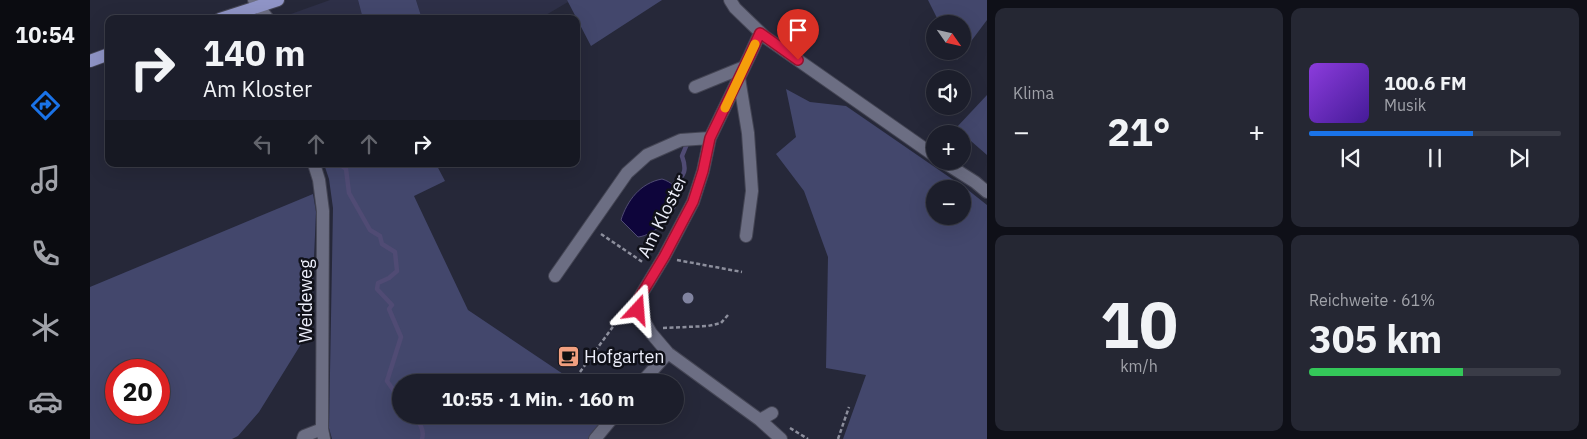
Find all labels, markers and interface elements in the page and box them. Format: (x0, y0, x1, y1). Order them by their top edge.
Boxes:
pin (777, 9, 819, 60)
north arrow (926, 15, 971, 60)
map controls (926, 15, 971, 225)
icon: arrive (784, 16, 812, 44)
text: 10:54 (15, 20, 75, 49)
text: 140 m (203, 30, 306, 76)
icon: right (120, 35, 185, 100)
button: sound (926, 70, 971, 115)
text: 100.6 FM (1384, 71, 1467, 95)
text: Am Kloster (203, 74, 312, 103)
text: Klima (1013, 83, 1054, 103)
icon: directions (28, 88, 63, 123)
text: Musik (1384, 95, 1426, 115)
text: 21° (1107, 107, 1171, 156)
text: − (1013, 113, 1030, 150)
text: + (1248, 113, 1265, 150)
button: + (926, 125, 971, 170)
icon: left (249, 130, 277, 158)
icon: ahead (302, 130, 330, 158)
icon: ahead (355, 130, 383, 158)
icon: right (408, 130, 436, 158)
icon: previous (1337, 144, 1365, 172)
icon: pause (1421, 144, 1449, 172)
icon: next (1505, 144, 1533, 172)
icon: music (28, 162, 63, 197)
street label: Am Kloster (632, 170, 692, 261)
button: − (926, 180, 971, 225)
icon: phone (28, 236, 63, 271)
street label: Weideweg (294, 259, 317, 343)
text: 10 (1100, 281, 1178, 366)
position arrow (611, 283, 663, 335)
text: Reichweite · 61% (1309, 290, 1435, 310)
icon: climate (28, 310, 63, 345)
text: 305 km (1309, 314, 1442, 363)
cafe icon: Hofgarten (556, 344, 580, 368)
place label: Hofgarten (584, 345, 665, 368)
text: km/h (1120, 356, 1158, 376)
speed limit sign: 20 (105, 359, 170, 424)
icon: car (28, 384, 63, 419)
text: 10:55 · 1 Min. · 160 m (441, 387, 635, 411)

